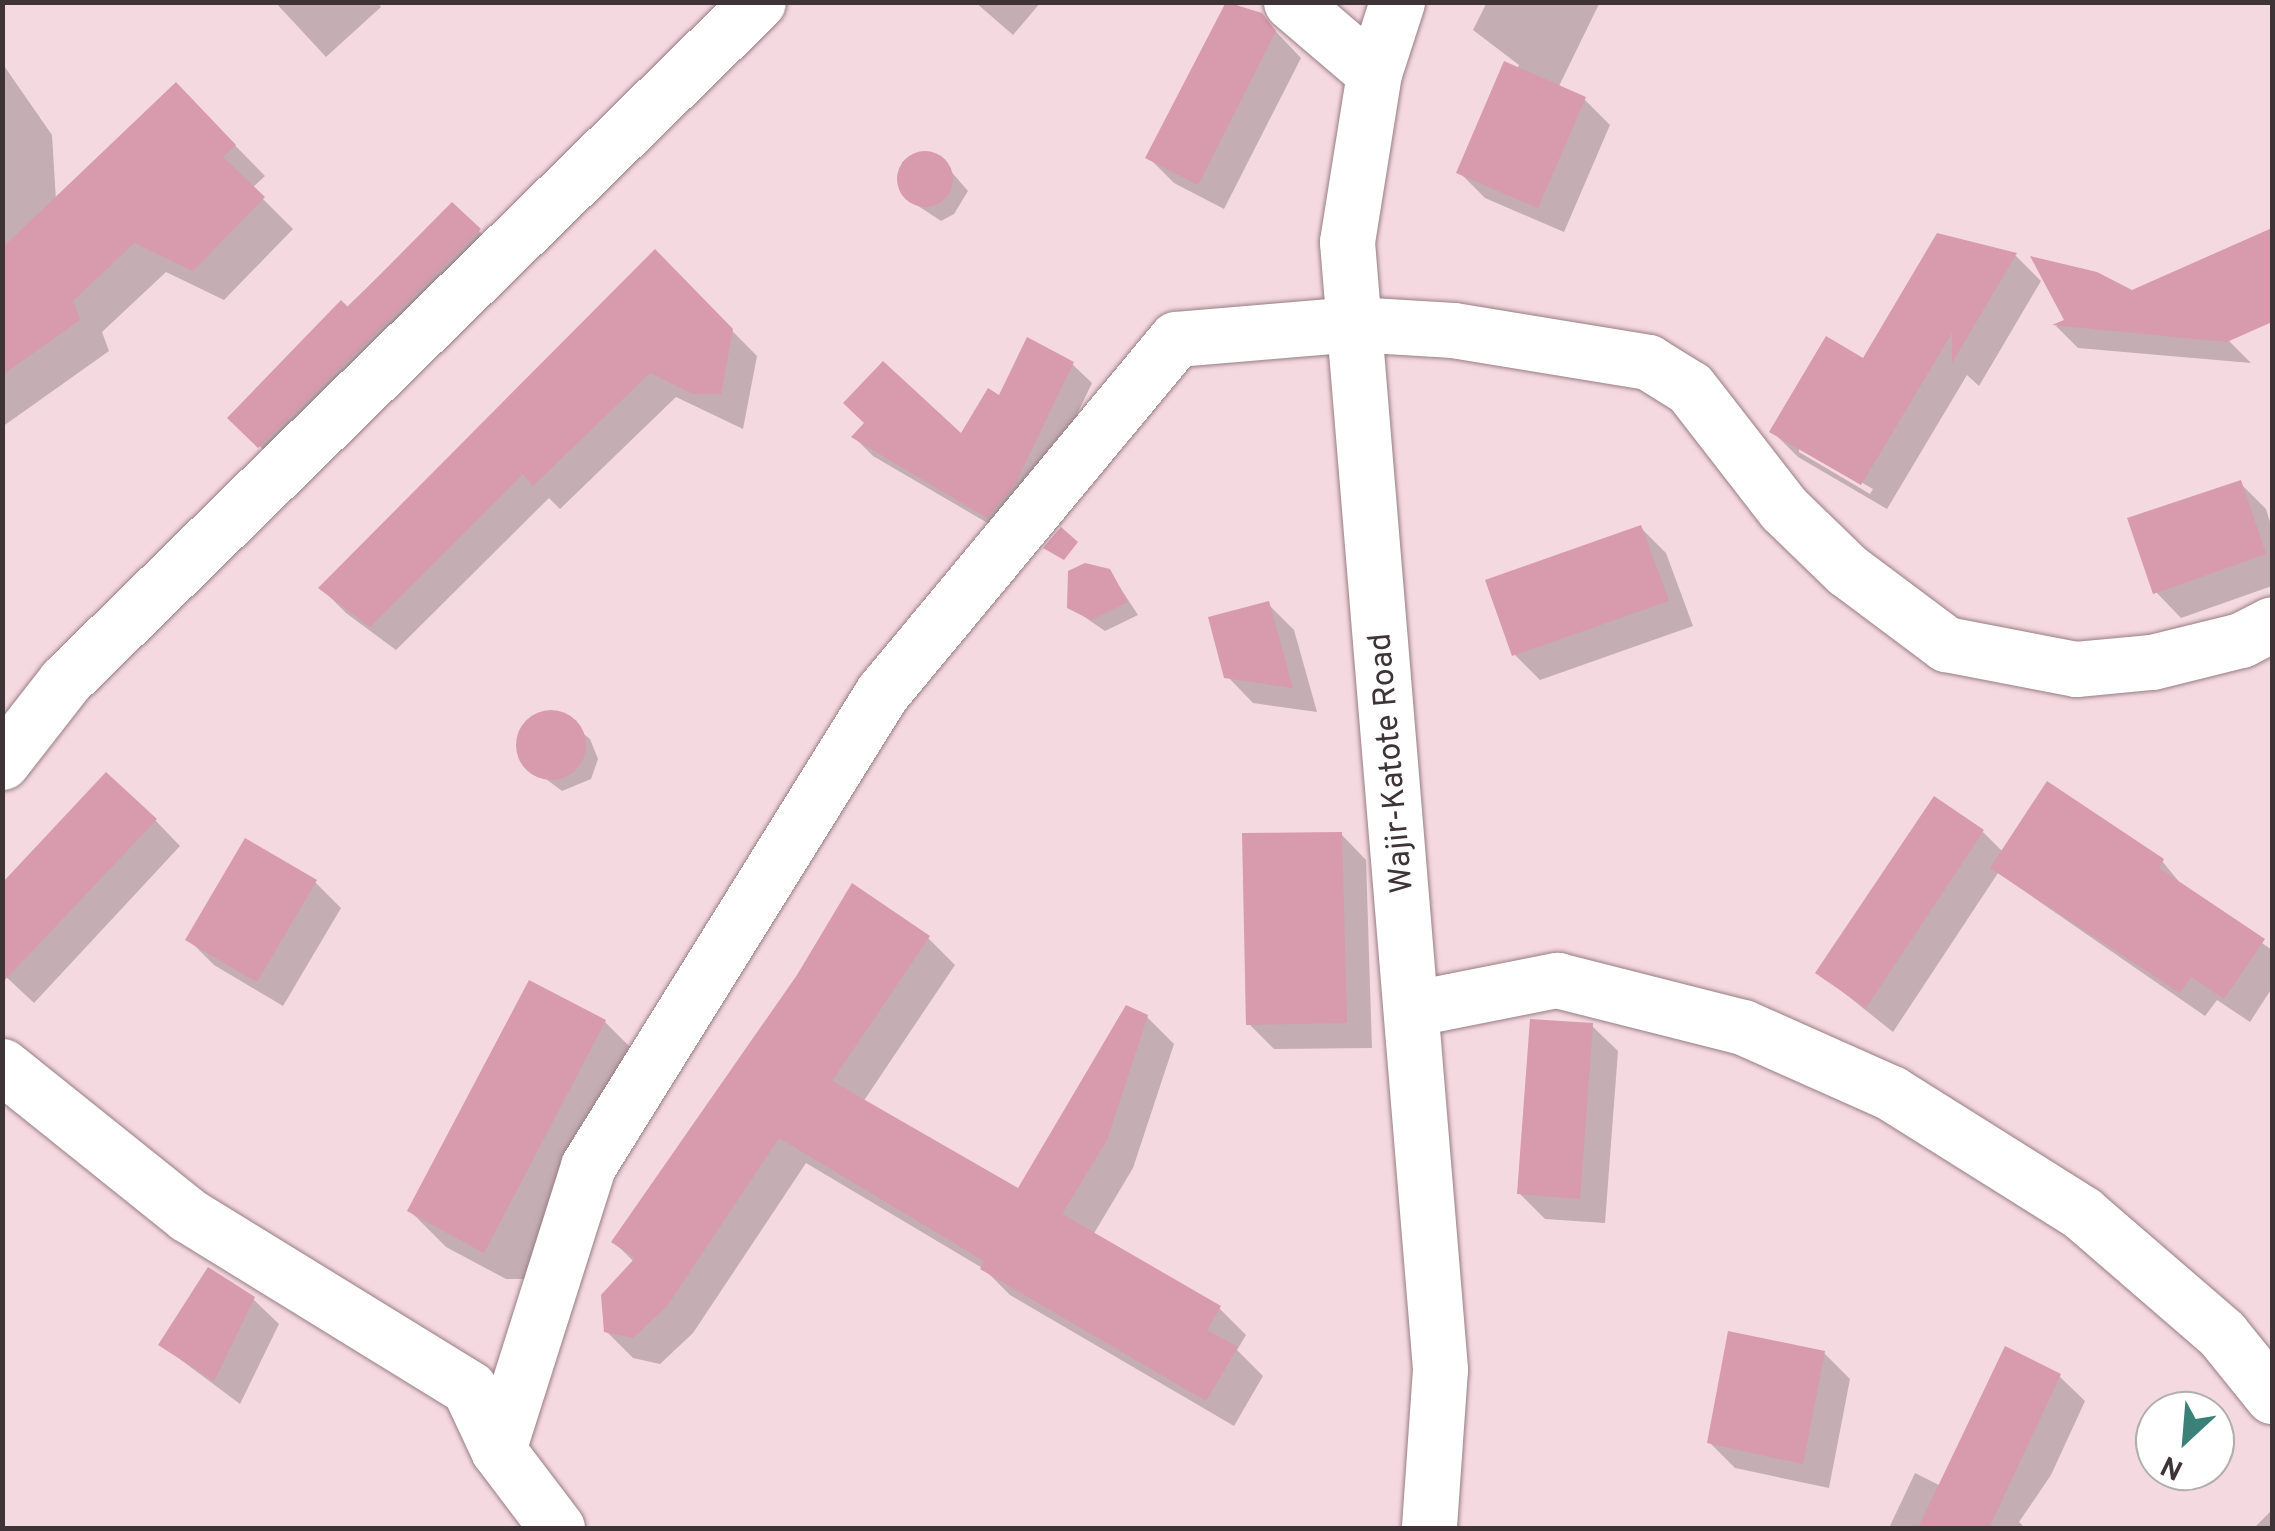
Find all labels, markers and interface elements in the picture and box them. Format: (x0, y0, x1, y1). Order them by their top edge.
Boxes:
street label: Wajir-Katote Road (1362, 631, 1424, 895)
north arrow (2135, 1391, 2235, 1491)
text: N (2156, 1446, 2190, 1487)

